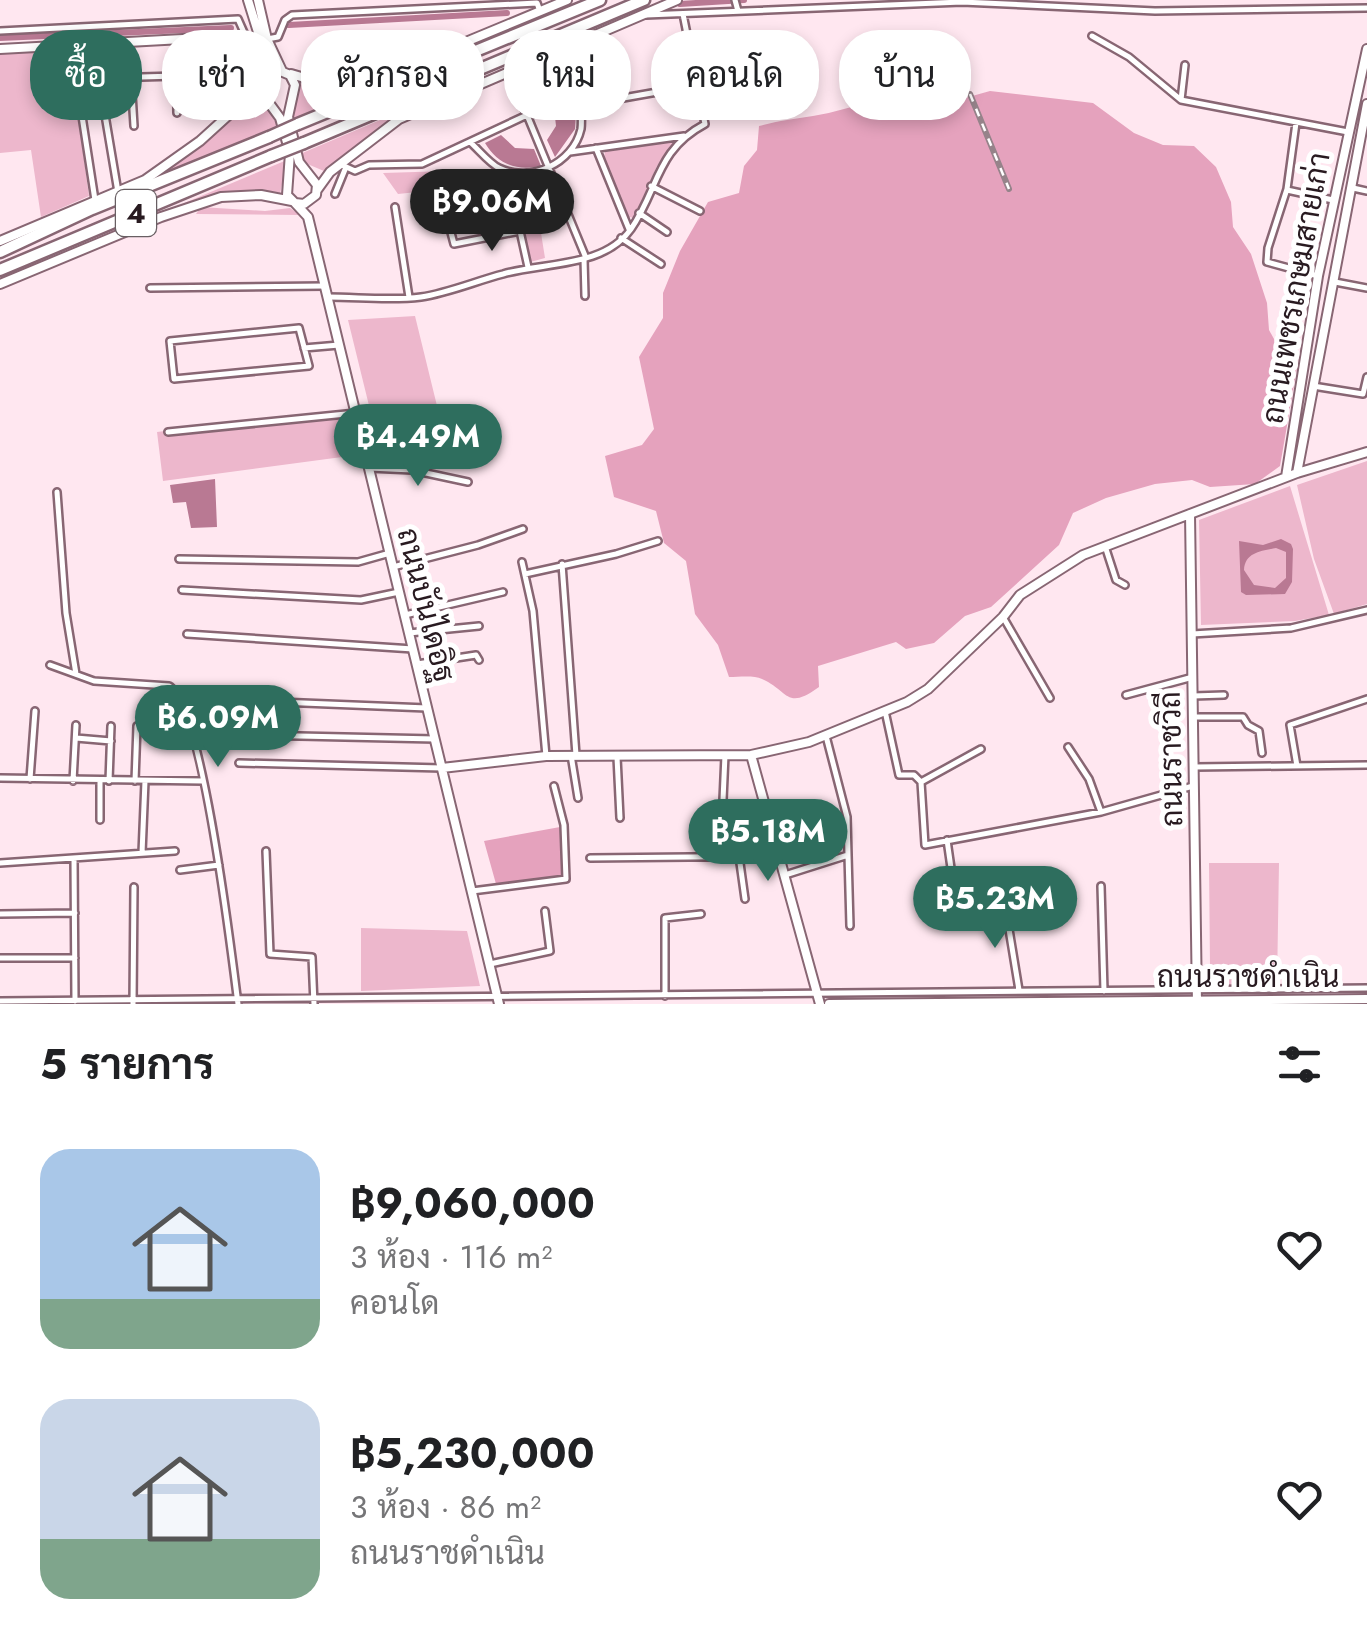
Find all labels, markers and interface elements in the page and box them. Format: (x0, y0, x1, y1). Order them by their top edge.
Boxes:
chip: ซื้อ (30, 30, 142, 120)
chip: เช่า (162, 30, 281, 120)
chip: ตัวกรอง (301, 30, 484, 120)
chip: ใหม่ (504, 30, 631, 120)
chip: คอนโด (651, 30, 819, 120)
chip: บ้าน (839, 30, 971, 120)
street label: ถนนเพชรเกษมสายเก่า (1250, 149, 1341, 427)
pin: ฿9.06M (411, 169, 573, 254)
text: ฿9.06M (432, 178, 552, 224)
road number: 4 (116, 190, 156, 236)
pin: ฿4.49M (337, 404, 499, 489)
text: ฿4.49M (356, 413, 480, 459)
street label: ถนนบันไดอิฐ (387, 523, 466, 686)
pin: ฿6.09M (137, 685, 299, 770)
street label: ถนนราชวิถี (1148, 691, 1193, 827)
text: ฿6.09M (157, 694, 279, 740)
pin: ฿5.18M (687, 799, 849, 884)
text: ฿5.18M (710, 808, 826, 854)
pin: ฿5.23M (914, 866, 1076, 951)
text: ฿5.23M (935, 875, 1055, 921)
street label: ถนนราชดำเนิน (1157, 955, 1339, 998)
text: 5 รายการ (40, 1034, 214, 1095)
icon: filters (1272, 1037, 1327, 1092)
text: ฿9,060,000 (350, 1173, 595, 1234)
icon: home (120, 1189, 240, 1309)
icon: heart (1272, 1222, 1327, 1277)
text: 3 ห้อง · 116 m² (350, 1234, 552, 1280)
text: คอนโด (350, 1280, 440, 1326)
text: ฿5,230,000 (350, 1423, 594, 1484)
icon: home (120, 1439, 240, 1559)
icon: heart (1272, 1472, 1327, 1527)
text: 3 ห้อง · 86 m² (350, 1484, 541, 1530)
text: ถนนราชดำเนิน (350, 1530, 545, 1576)

